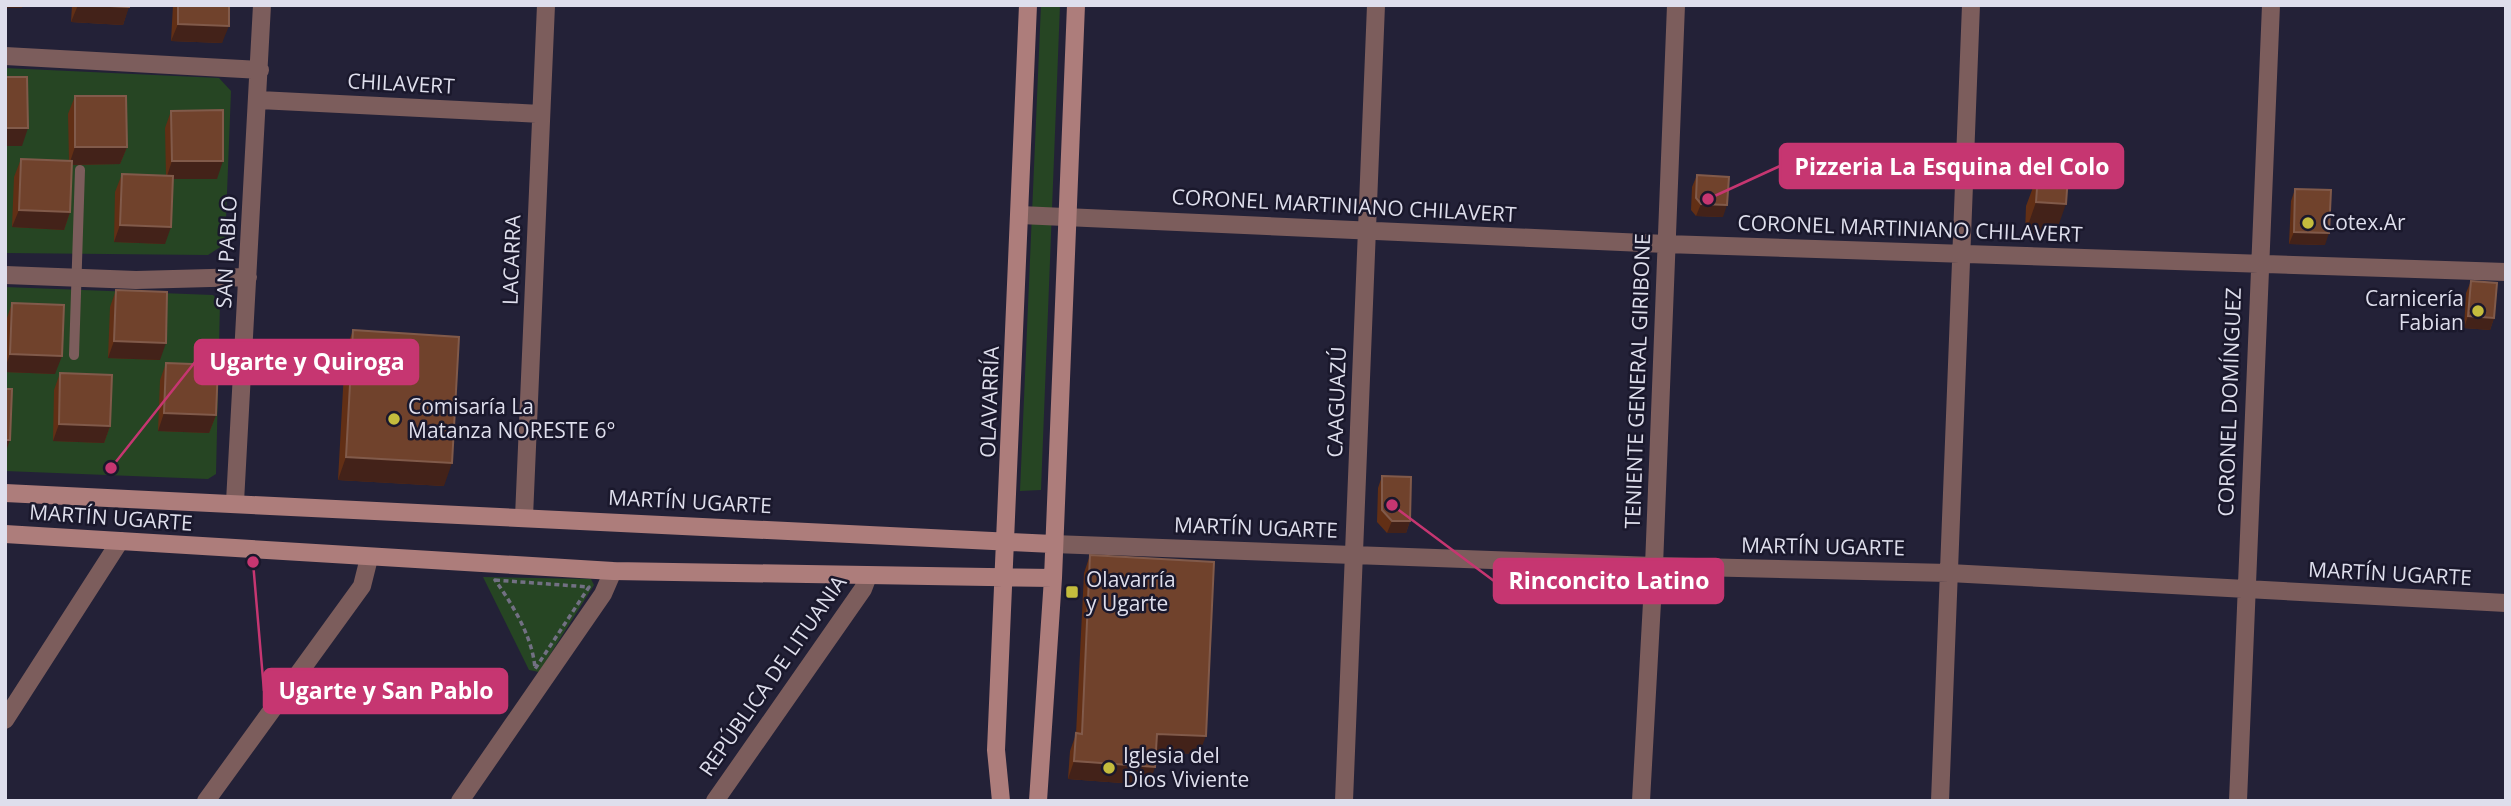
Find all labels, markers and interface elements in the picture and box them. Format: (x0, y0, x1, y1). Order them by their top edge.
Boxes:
street label: CHILAVERT (347, 66, 456, 100)
callout: Pizzeria La Esquina del Colo (1780, 144, 2123, 188)
text: Pizzeria La Esquina del Colo (1795, 150, 2109, 182)
street label: CORONEL MARTINIANO CHILAVERT (1171, 182, 1518, 228)
street label: SAN PABLO (209, 195, 243, 309)
street label: CORONEL MARTINIANO CHILAVERT (1737, 208, 2084, 248)
place label: Cotex.Ar (2322, 208, 2406, 236)
street label: LACARRA (495, 214, 527, 305)
marker: Cotex.Ar (2300, 215, 2316, 231)
street label: TENIENTE GENERAL GIRIBONE (1618, 233, 1656, 529)
place label: Carnicería Fabian (2365, 284, 2464, 336)
street label: CORONEL DOMÍNGUEZ (2211, 287, 2247, 517)
marker: Carnicería Fabian (2470, 303, 2486, 319)
callout: Ugarte y Quiroga (195, 340, 418, 384)
text: Ugarte y Quiroga (209, 345, 405, 377)
street label: OLAVARRÍA (973, 345, 1005, 458)
street label: CAAGUAZÚ (1320, 346, 1352, 458)
place label: Comisaría La Matanza NORESTE 6° (408, 392, 616, 444)
marker: Comisaría La Matanza NORESTE 6° (386, 411, 402, 427)
street label: MARTÍN UGARTE (607, 483, 773, 519)
street label: MARTÍN UGARTE (28, 497, 194, 537)
street label: MARTÍN UGARTE (1174, 510, 1338, 544)
street label: MARTÍN UGARTE (1741, 531, 1905, 561)
street label: MARTÍN UGARTE (2307, 555, 2473, 591)
callout: Rinconcito Latino (1494, 559, 1723, 603)
text: Rinconcito Latino (1509, 564, 1709, 596)
place label: Olavarría y Ugarte (1086, 565, 1176, 617)
street label: REPÚBLICA DE LITUANIA (692, 569, 853, 781)
marker: Olavarría y Ugarte (1064, 584, 1080, 600)
callout: Ugarte y San Pablo (264, 669, 507, 713)
text: Ugarte y San Pablo (278, 674, 494, 706)
place label: Iglesia del Dios Viviente (1123, 741, 1249, 793)
marker: Iglesia del Dios Viviente (1101, 760, 1117, 776)

